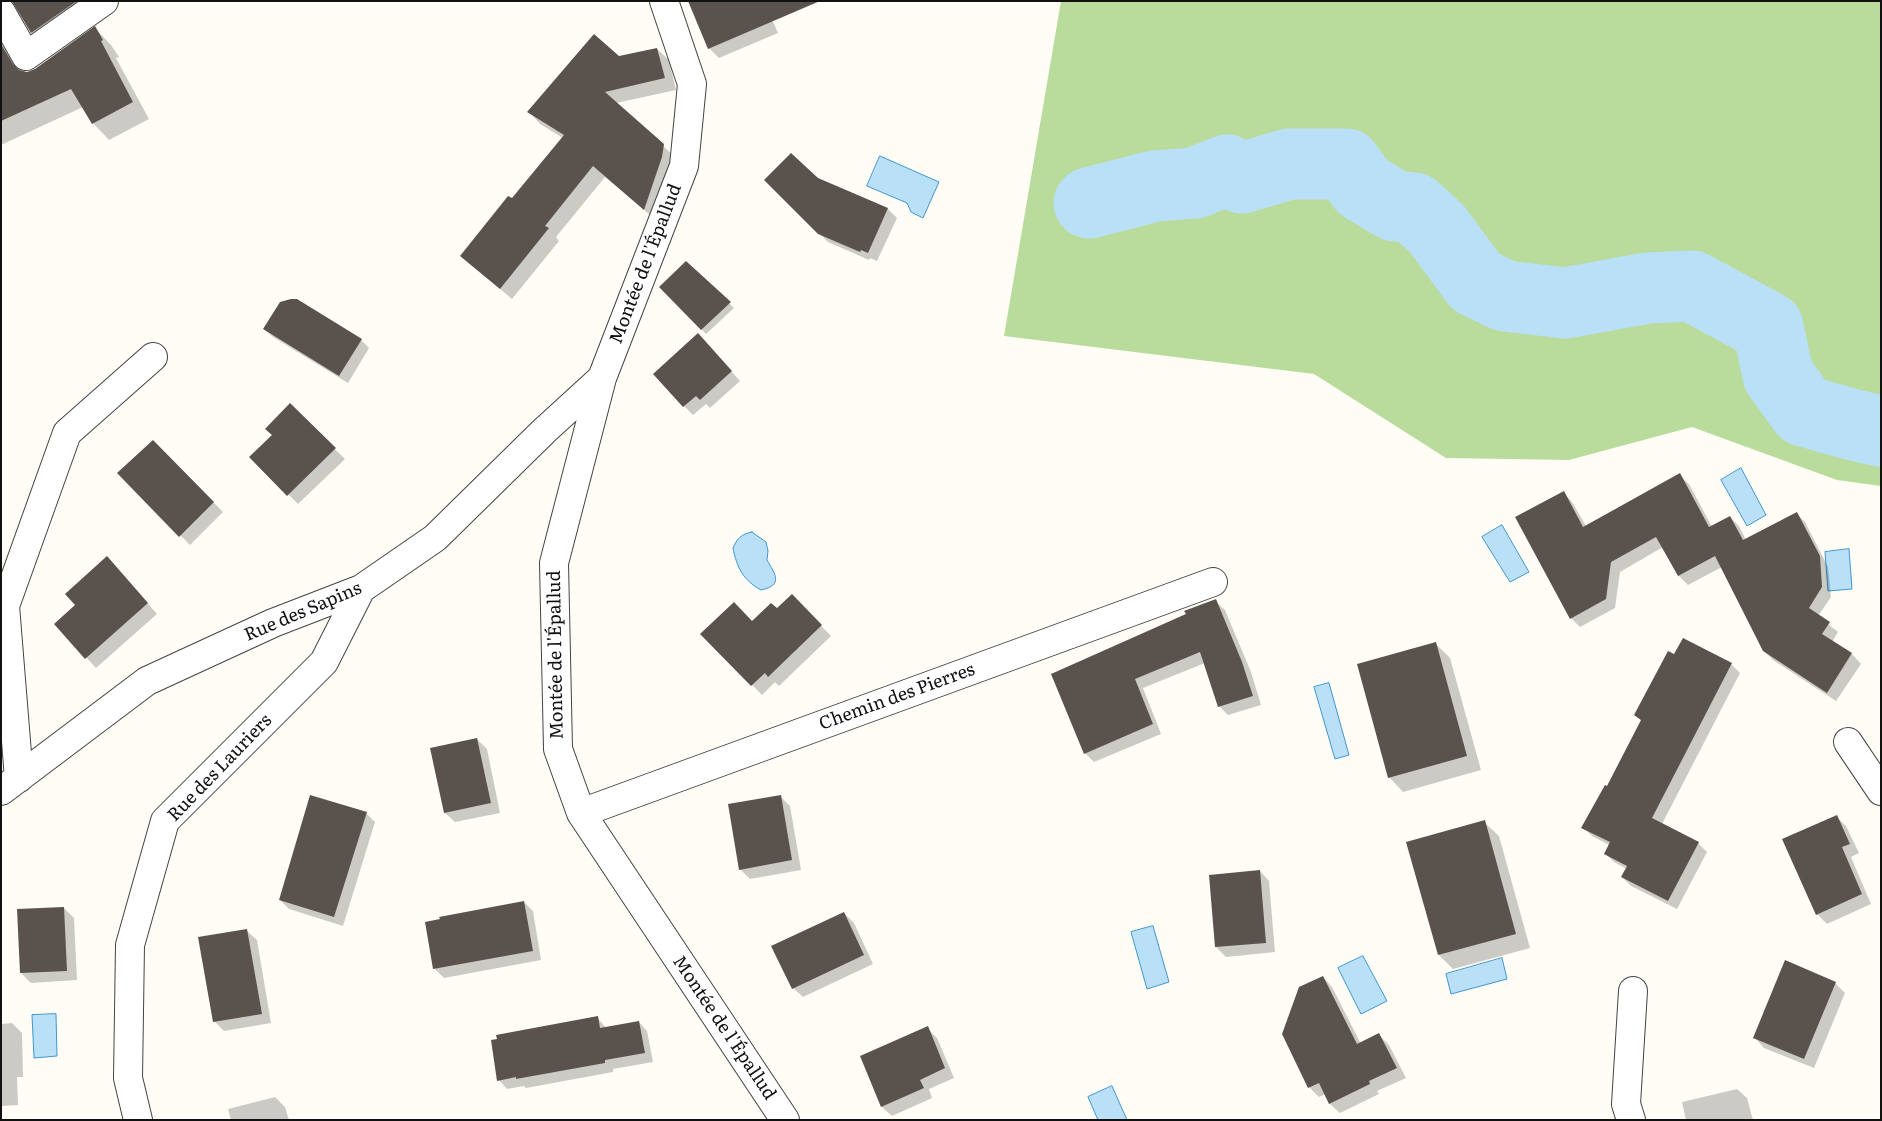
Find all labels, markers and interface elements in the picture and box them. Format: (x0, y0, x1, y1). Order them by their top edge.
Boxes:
street label: Montée de l'Épallud (606, 181, 686, 347)
street label: Montée de l'Épallud (544, 570, 568, 740)
street label: Rue des Sapins (241, 578, 365, 646)
street label: Chemin des Pierres (816, 659, 978, 735)
street label: Rue des Lauriers (163, 710, 277, 826)
street label: Montée de l'Épallud (668, 952, 780, 1104)

